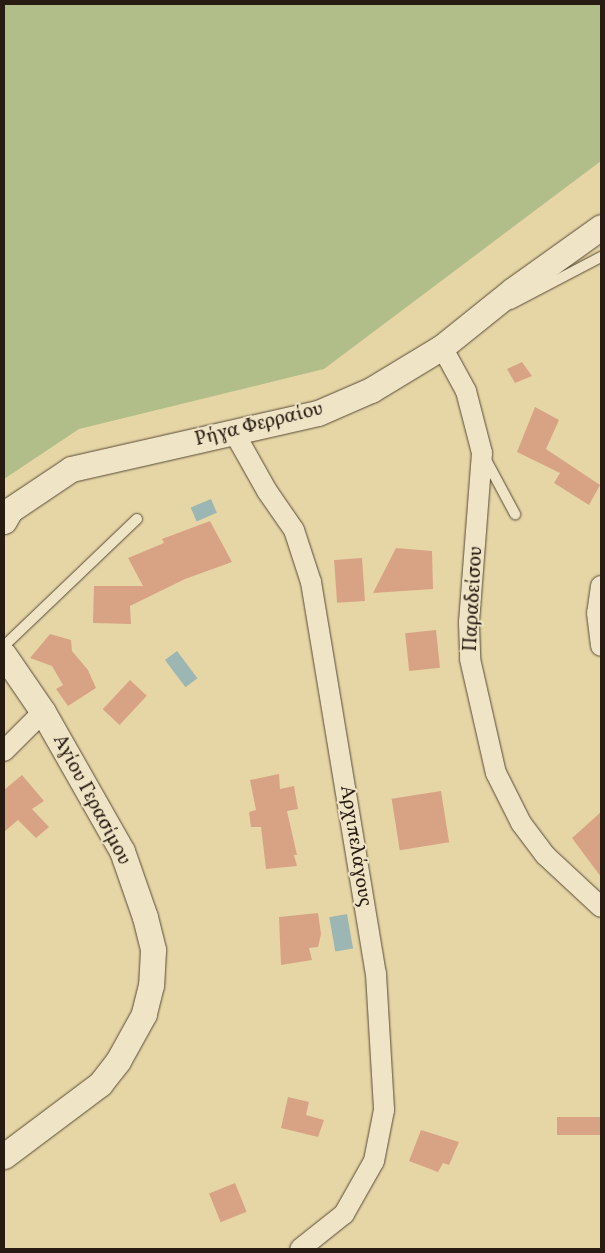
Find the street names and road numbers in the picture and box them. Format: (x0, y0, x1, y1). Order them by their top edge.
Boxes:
street label: Ρήγα Φερραίου (192, 397, 326, 453)
street label: Παραδείσου (459, 546, 489, 652)
street label: Αγίου Γερασίμου (47, 731, 135, 869)
street label: Αρχιπελάγους (334, 784, 376, 908)

